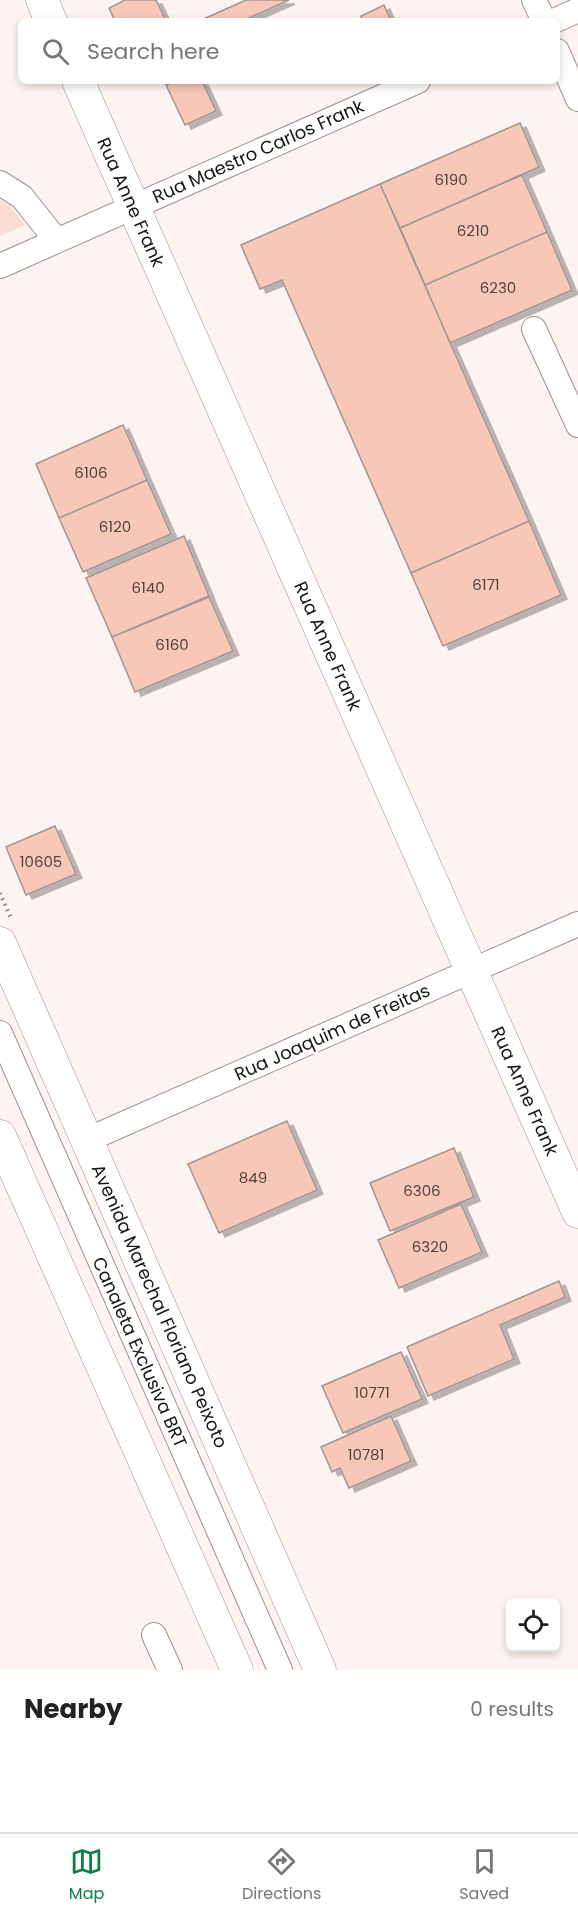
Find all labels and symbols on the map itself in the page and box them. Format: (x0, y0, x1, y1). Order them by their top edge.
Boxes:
street label: Rua Maestro Carlos Frank (148, 93, 368, 209)
street label: Rua Anne Frank (91, 133, 171, 271)
house number: 6190 (434, 169, 468, 190)
house number: 6210 (457, 220, 489, 241)
house number: 6230 (480, 277, 516, 298)
house number: 6106 (74, 462, 108, 483)
house number: 6120 (99, 516, 131, 537)
house number: 6171 (472, 574, 500, 595)
house number: 6140 (131, 577, 165, 598)
street label: Rua Anne Frank (288, 577, 368, 715)
house number: 6160 (155, 634, 189, 655)
house number: 10605 (20, 851, 62, 872)
street label: Rua Joaquim de Freitas (230, 978, 434, 1086)
street label: Rua Anne Frank (485, 1022, 565, 1160)
street label: Avenida Marechal Floriano Peixoto (86, 1160, 234, 1452)
house number: 849 (239, 1167, 267, 1188)
house number: 6306 (403, 1180, 441, 1201)
house number: 6320 (412, 1236, 448, 1257)
street label: Canaleta Exclusiva BRT (87, 1253, 193, 1452)
house number: 10771 (354, 1382, 390, 1403)
house number: 10781 (348, 1444, 384, 1465)

